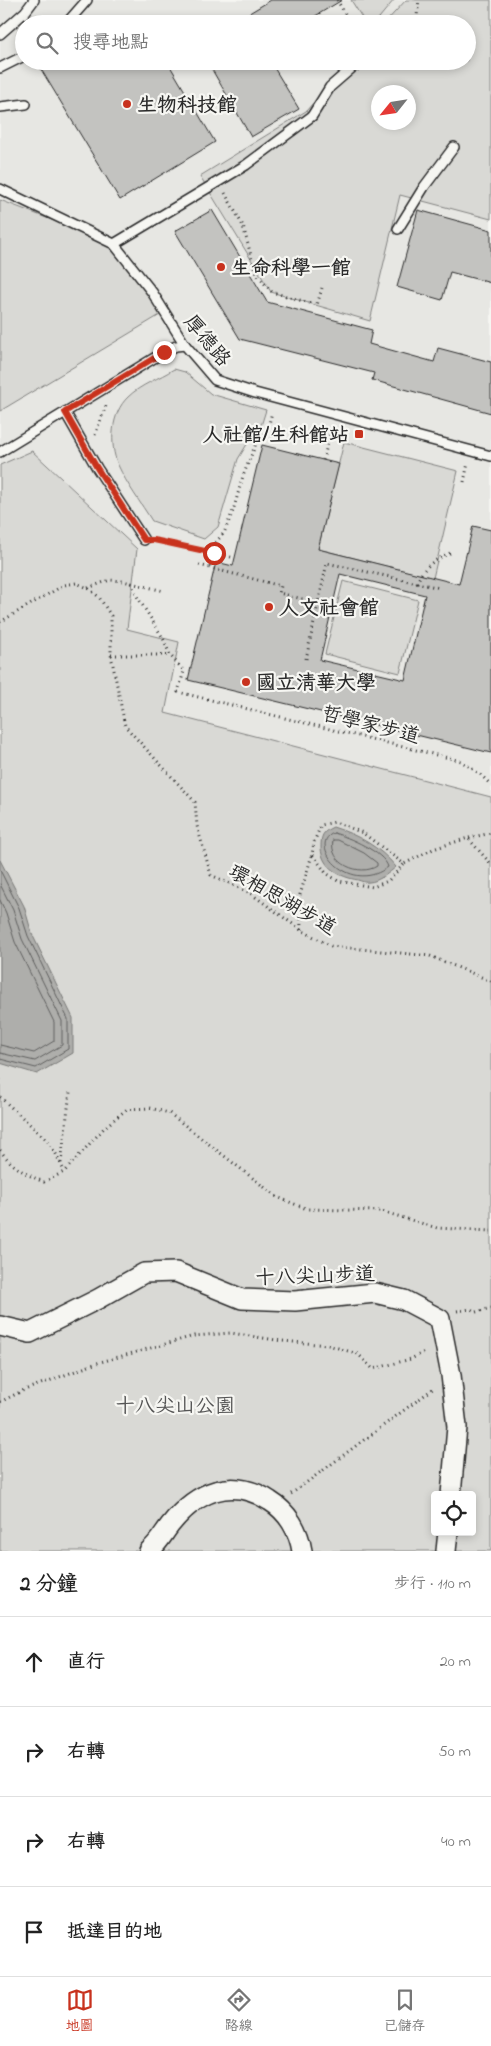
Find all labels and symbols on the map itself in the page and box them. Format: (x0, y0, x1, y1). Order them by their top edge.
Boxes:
north arrow (371, 85, 416, 130)
place label: 生物科技館 (137, 92, 237, 121)
marker: 生物科技館 (121, 98, 133, 110)
place label: 生命科學一館 (231, 255, 351, 284)
marker: 生命科學一館 (215, 261, 227, 273)
street label: 厚德路 (176, 309, 237, 375)
route end (153, 341, 176, 364)
place label: 人社館/生科館站 (203, 422, 349, 451)
marker: 人社館/生科館站 (353, 428, 365, 440)
route start (203, 542, 226, 565)
place label: 人文社會館 (279, 595, 379, 624)
marker: 人文社會館 (263, 601, 275, 613)
place label: 國立清華大學 (256, 670, 376, 699)
marker: 國立清華大學 (240, 676, 252, 688)
street label: 哲學家步道 (318, 700, 422, 753)
street label: 環相思湖步道 (223, 859, 341, 944)
street label: 十八尖山步道 (255, 1261, 376, 1294)
park label: 十八尖山公園 (115, 1393, 235, 1422)

